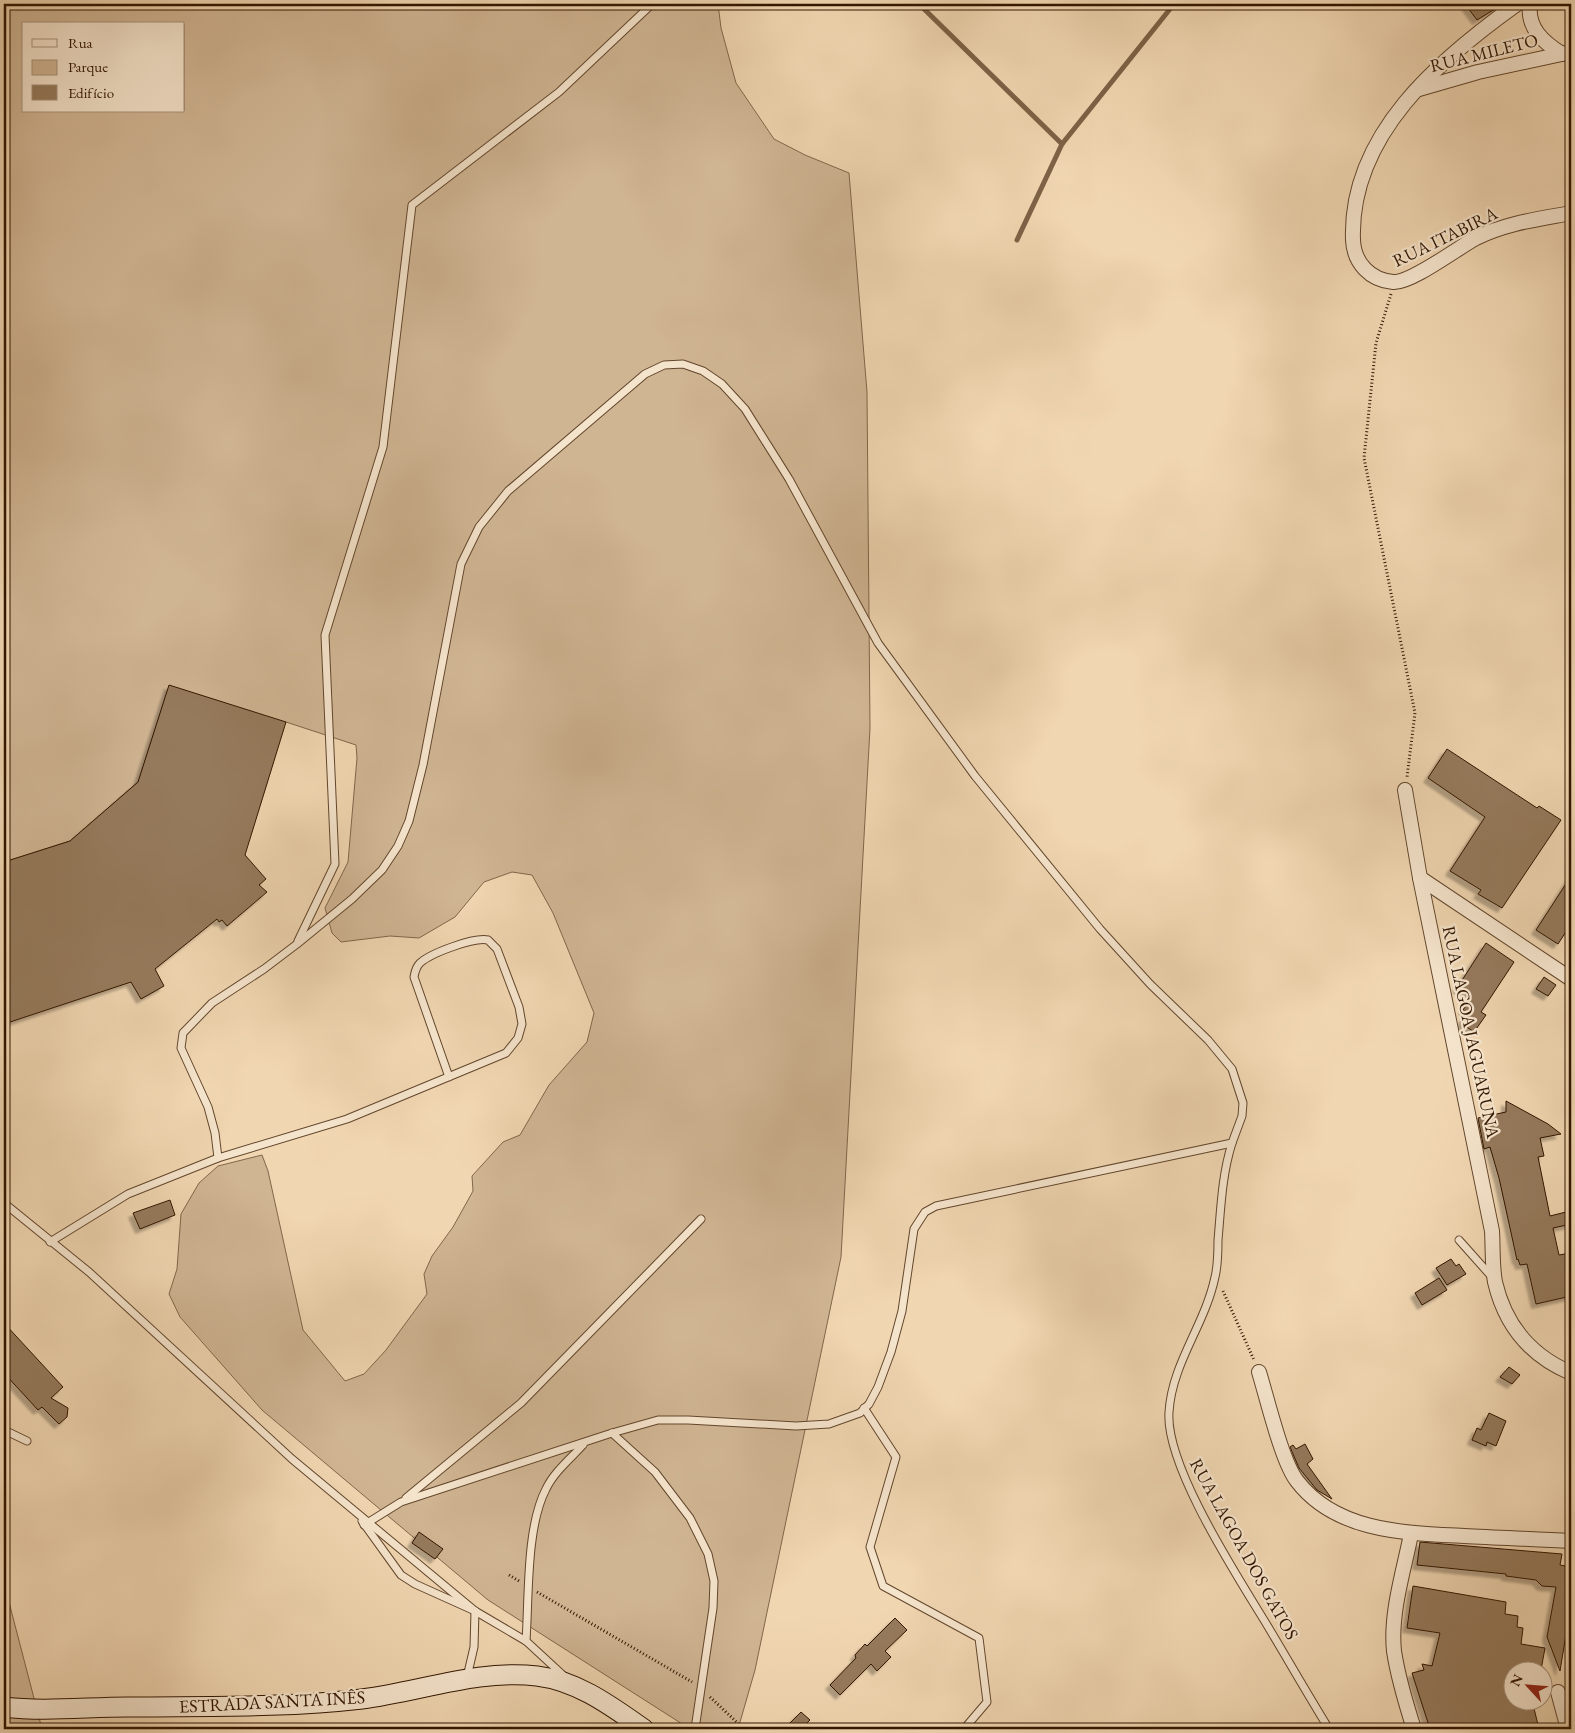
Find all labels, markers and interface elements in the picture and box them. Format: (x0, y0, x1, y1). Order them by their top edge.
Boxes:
legend (22, 22, 185, 112)
street label: RUA MILETO (1427, 28, 1540, 77)
text: Rua (68, 33, 93, 52)
text: Parque (68, 57, 108, 76)
text: Edifício (68, 83, 114, 102)
street label: RUA ITABIRA (1389, 201, 1502, 272)
street label: RUA LAGOA JAGUARUNA (1438, 924, 1505, 1141)
street label: RUA LAGOA DOS GATOS (1185, 1454, 1304, 1644)
north arrow (1502, 1660, 1552, 1710)
text: N (1506, 1671, 1527, 1689)
street label: ESTRADA SANTA INÊS (178, 1685, 366, 1718)

